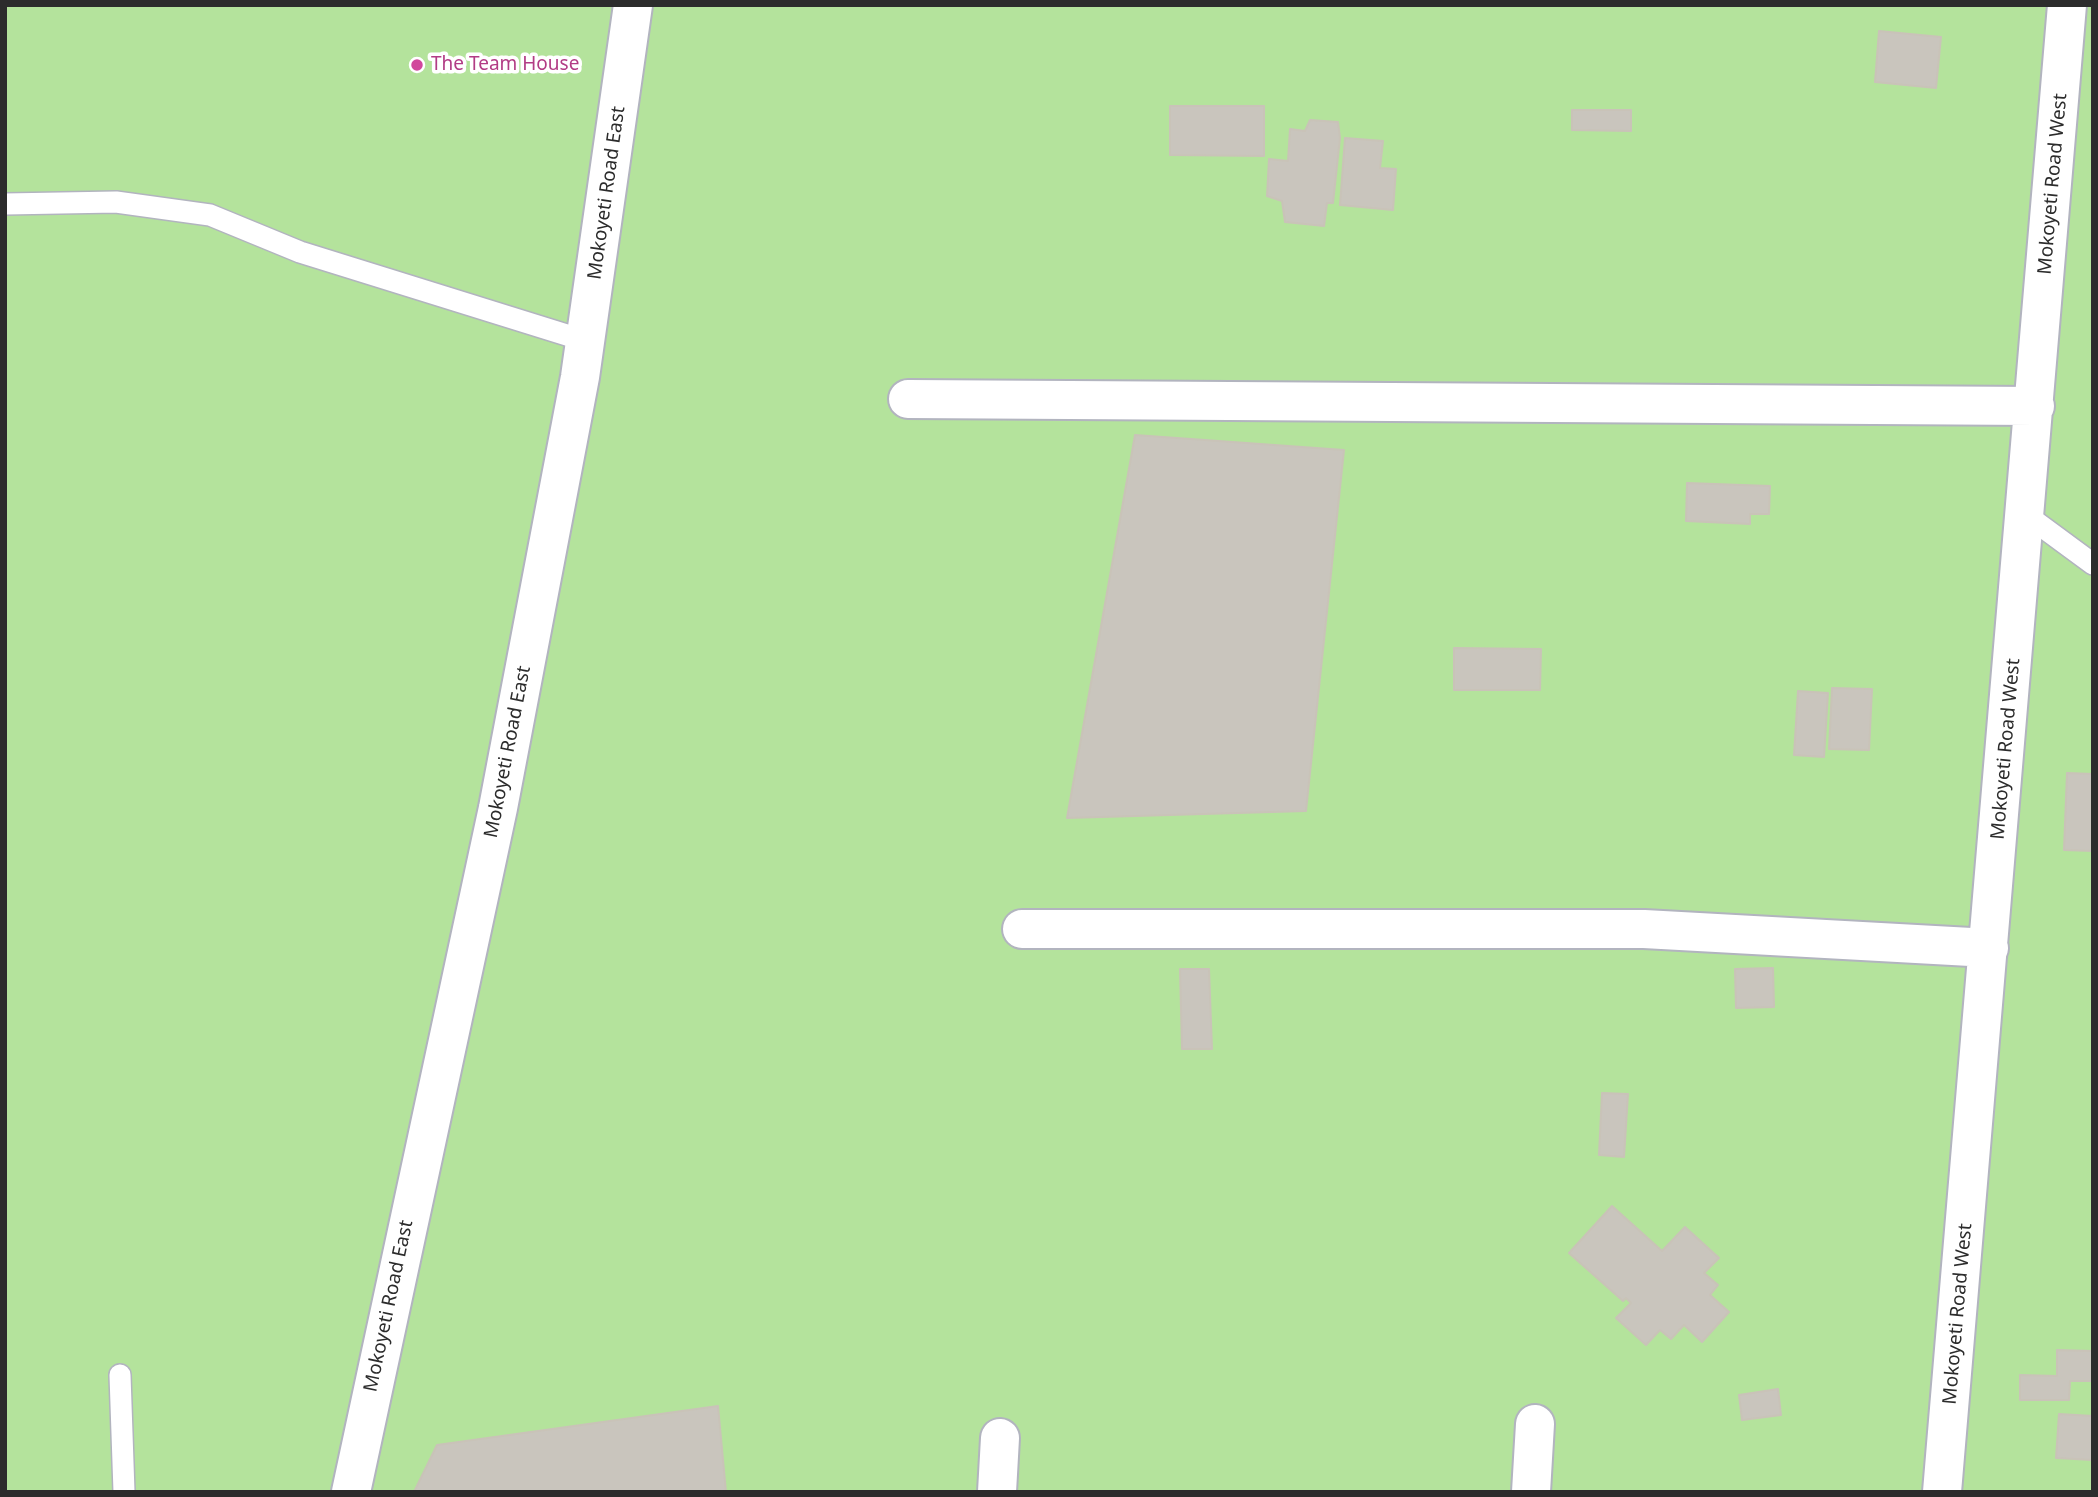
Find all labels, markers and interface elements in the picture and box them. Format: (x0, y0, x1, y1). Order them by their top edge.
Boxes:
place label: The Team House (431, 54, 579, 76)
marker: The Team House (409, 57, 425, 73)
street label: Mokoyeti Road West (2034, 93, 2072, 275)
street label: Mokoyeti Road East (584, 105, 630, 281)
street label: Mokoyeti Road West (1987, 658, 2025, 840)
street label: Mokoyeti Road East (480, 664, 536, 840)
street label: Mokoyeti Road East (360, 1218, 418, 1394)
street label: Mokoyeti Road West (1939, 1223, 1977, 1405)

